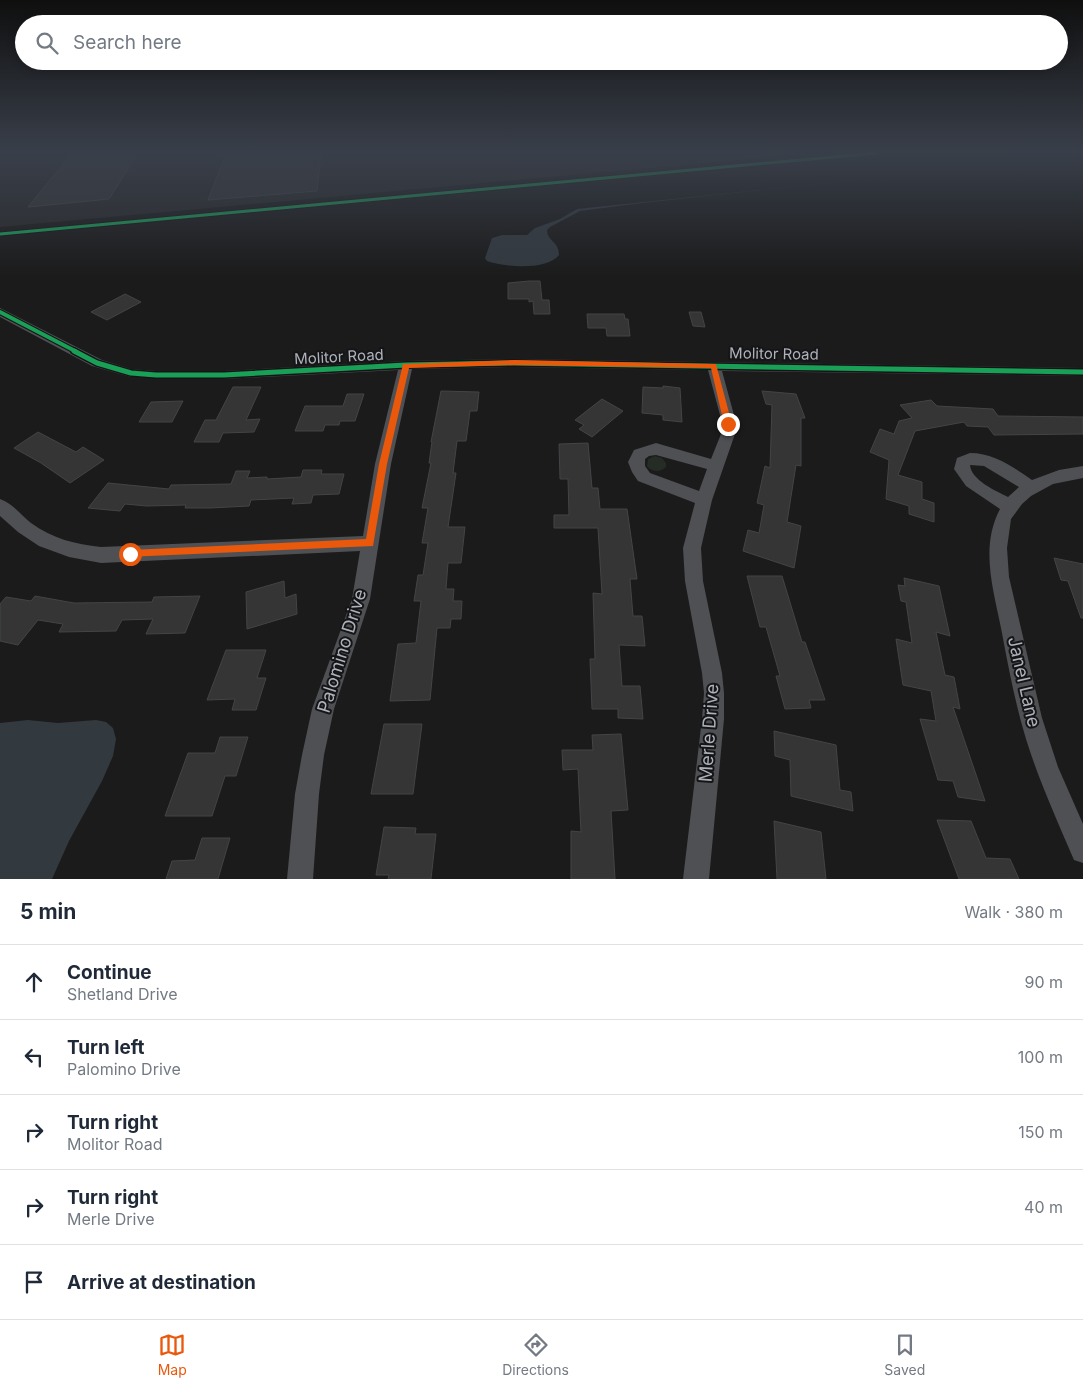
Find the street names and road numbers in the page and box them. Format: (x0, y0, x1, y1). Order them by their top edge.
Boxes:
street label: Molitor Road (729, 343, 819, 364)
street label: Molitor Road (294, 345, 384, 368)
street label: Palomino Drive (313, 587, 370, 715)
street label: Janel Lane (1004, 635, 1045, 729)
street label: Merle Drive (695, 683, 722, 783)

